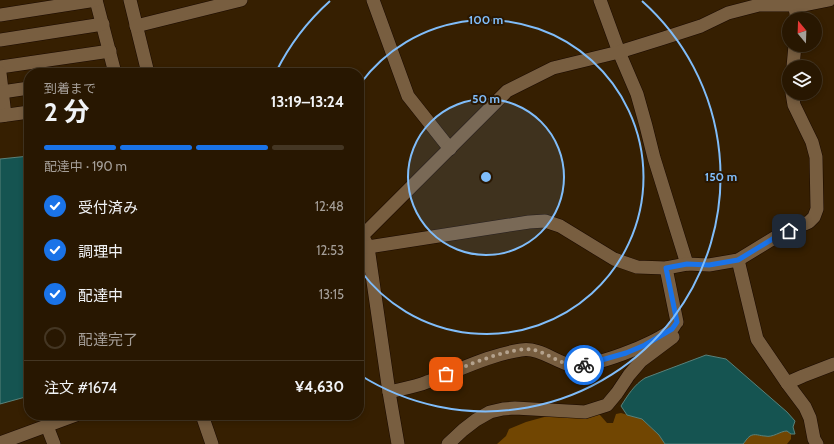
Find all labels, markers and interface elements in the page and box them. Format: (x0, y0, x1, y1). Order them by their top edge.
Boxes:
text: 100 m (469, 12, 503, 27)
north arrow (782, 12, 822, 52)
map controls (782, 12, 822, 100)
button: layers (782, 60, 822, 100)
text: 到着まで (44, 80, 96, 96)
text: 50 m (472, 91, 500, 106)
text: 13:19–13:24 (271, 93, 344, 111)
text: 2 分 (44, 96, 90, 128)
text: 配達中 · 190 m (44, 158, 127, 174)
text: 150 m (705, 169, 737, 184)
centre of rings (479, 170, 493, 184)
icon: check (44, 195, 66, 217)
text: 12:48 (315, 198, 344, 214)
text: 受付済み (78, 199, 138, 217)
pin (772, 214, 806, 248)
icon: home (778, 220, 800, 242)
icon: check (44, 239, 66, 261)
text: 12:53 (316, 242, 344, 258)
text: 調理中 (78, 243, 123, 261)
icon: check (44, 283, 66, 305)
text: 13:15 (319, 286, 344, 302)
text: 配達中 (78, 287, 123, 305)
text: 配達完了 (78, 331, 138, 349)
courier (564, 345, 604, 385)
icon: bike (573, 354, 595, 376)
pin (429, 357, 463, 391)
icon: bag (435, 363, 457, 385)
text: ¥4,630 (295, 378, 344, 396)
text: 注文 #1674 (44, 379, 117, 397)

